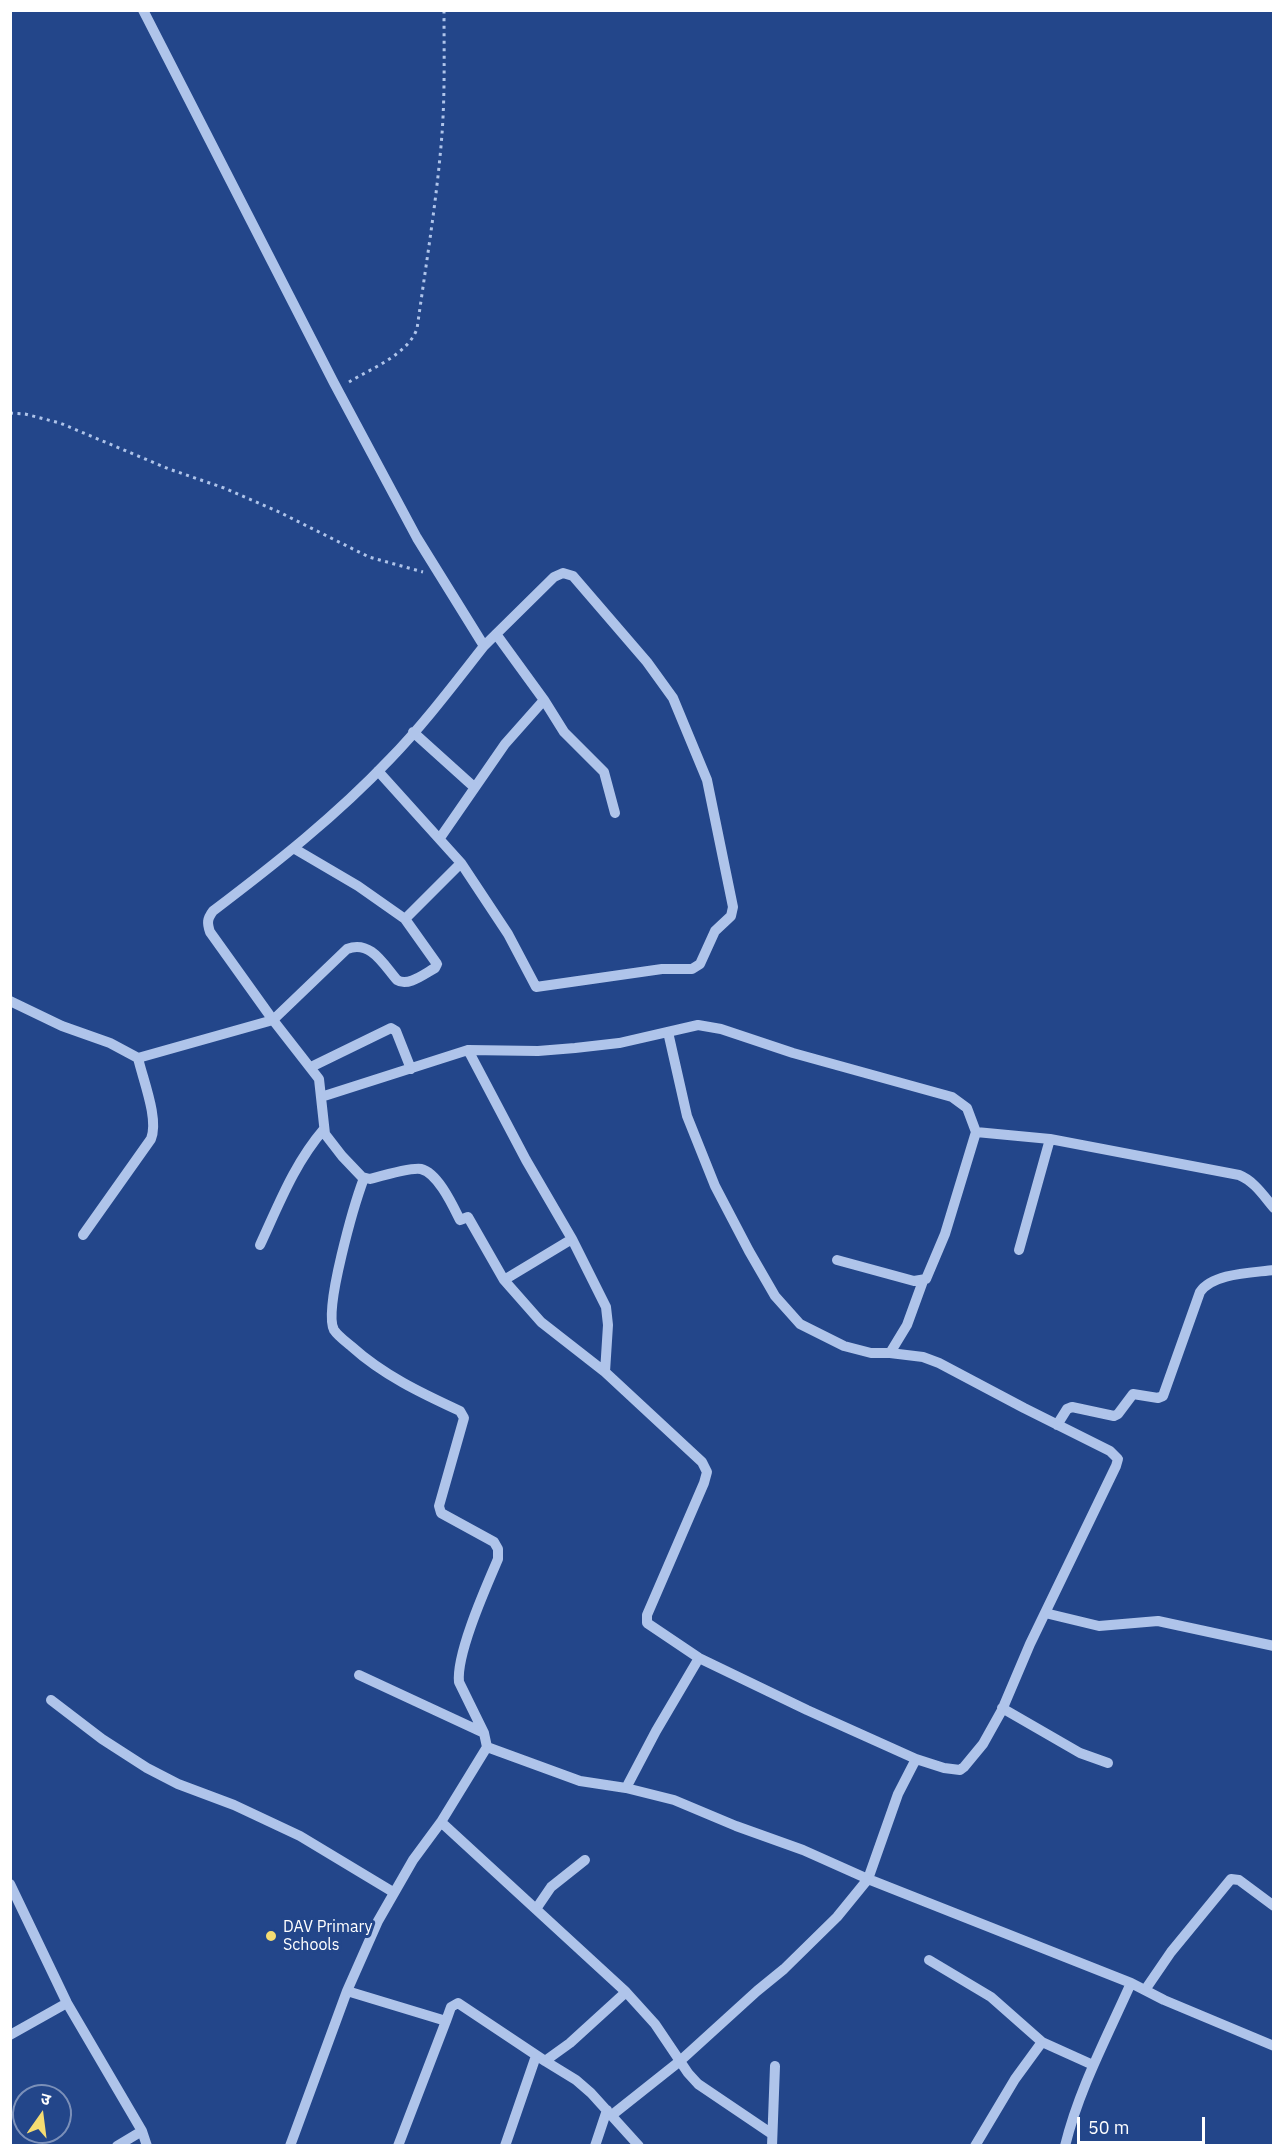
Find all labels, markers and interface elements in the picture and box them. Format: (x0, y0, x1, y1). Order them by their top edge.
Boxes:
place label: DAV Primary Schools (283, 1917, 373, 1955)
marker: DAV Primary Schools (264, 1929, 278, 1943)
north arrow (12, 2084, 72, 2144)
text: उ (39, 2088, 53, 2109)
scale bar (1080, 2105, 1208, 2143)
text: 50 m (1088, 2116, 1130, 2139)

